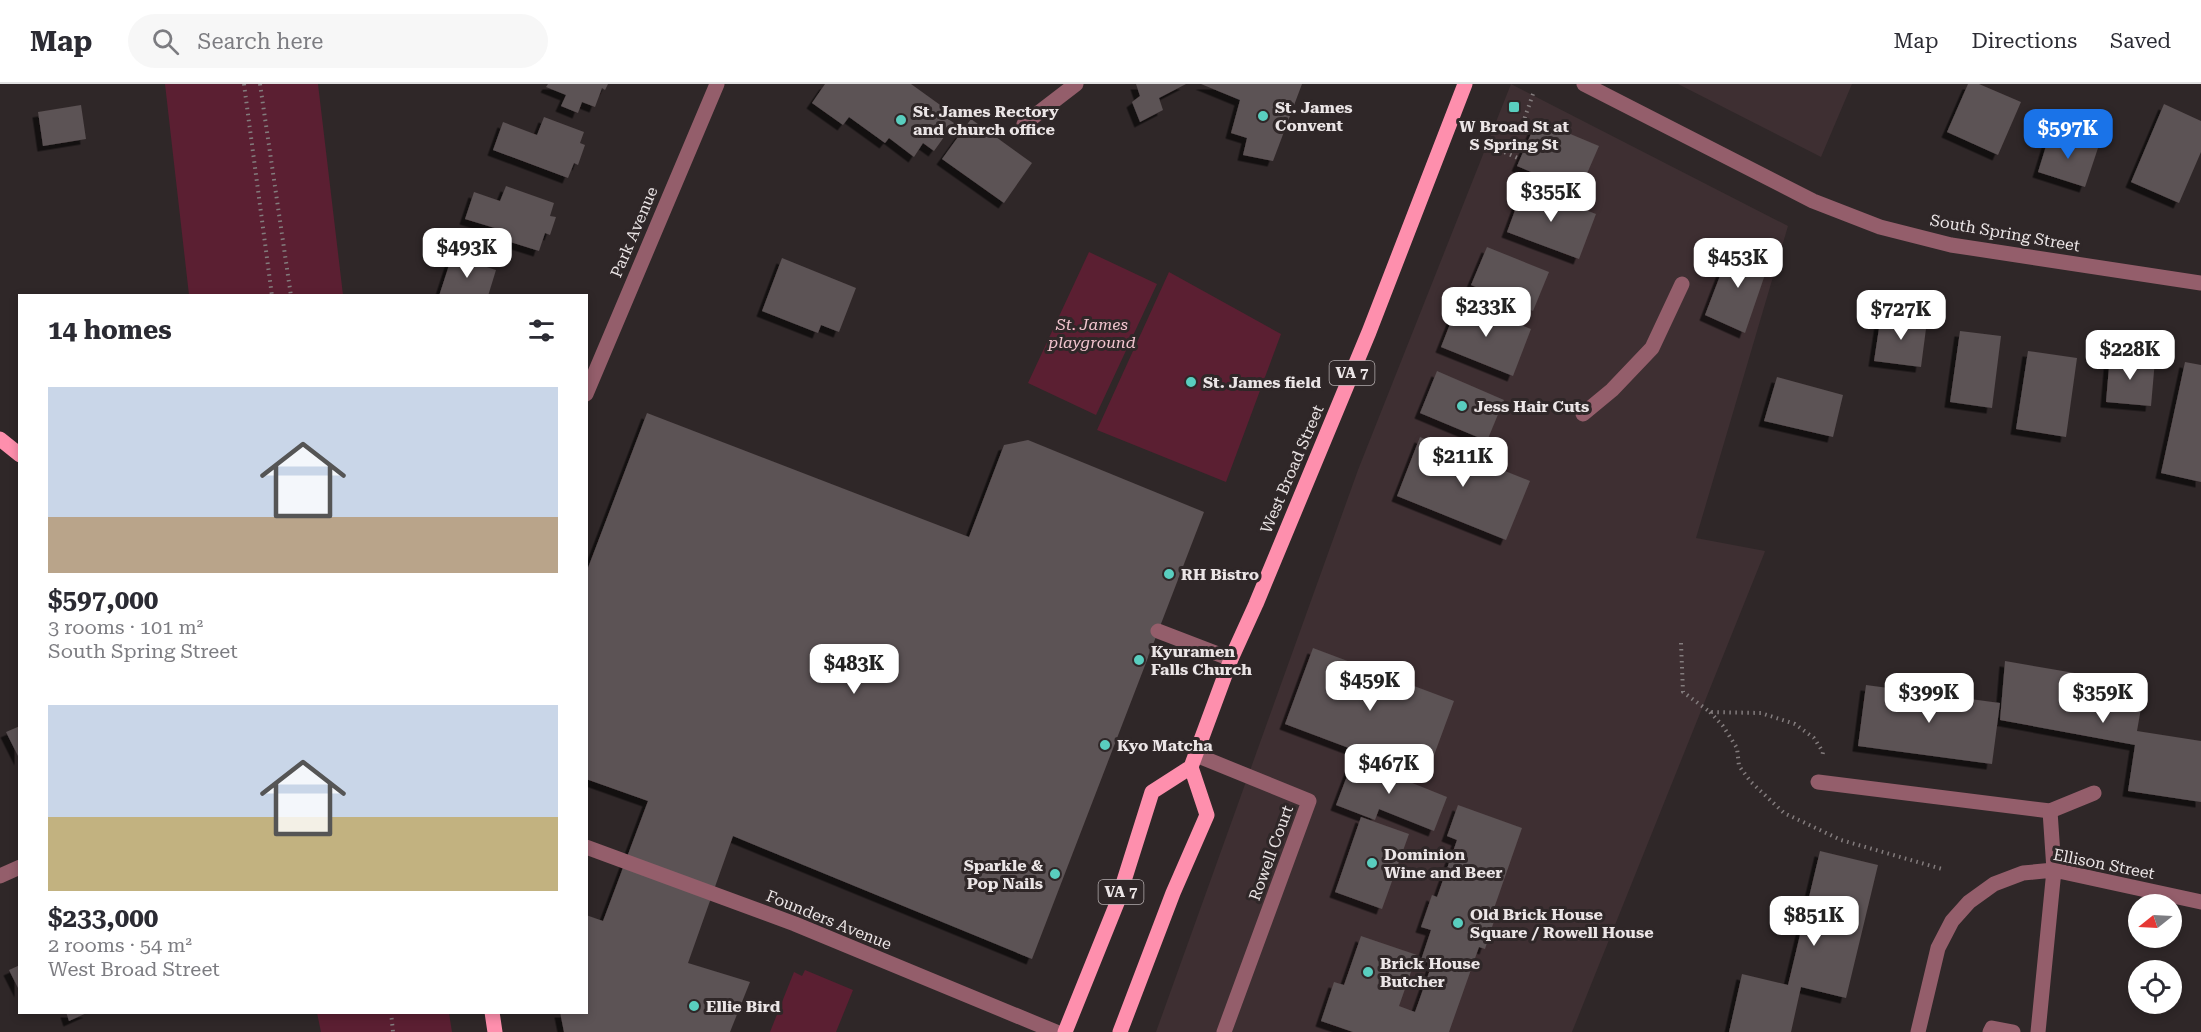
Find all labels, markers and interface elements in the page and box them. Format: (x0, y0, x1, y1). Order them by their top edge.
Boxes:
search box (128, 14, 548, 68)
text: Map (30, 25, 92, 58)
icon: search (149, 25, 182, 58)
text: Search here (197, 29, 323, 54)
text: Map (1894, 29, 1938, 53)
text: Directions (1971, 29, 2077, 53)
text: Saved (2110, 29, 2171, 53)
place label: St. James Convent (1275, 98, 1353, 135)
marker: W Broad St at S Spring St (1507, 100, 1521, 114)
place label: St. James Rectory and church office (913, 102, 1059, 139)
marker: St. James Convent (1256, 109, 1270, 123)
pin: $597K (2026, 109, 2110, 160)
marker: St. James Rectory and church office (894, 113, 908, 127)
text: $597K (2038, 116, 2098, 140)
place label: W Broad St at S Spring St (1459, 117, 1569, 154)
pin: $355K (1509, 172, 1593, 223)
text: $355K (1521, 179, 1581, 203)
street label: Park Avenue (606, 184, 662, 280)
street label: South Spring Street (1929, 210, 2081, 256)
pin: $493K (425, 228, 509, 279)
text: $493K (437, 235, 497, 259)
pin: $453K (1696, 238, 1780, 289)
text: $453K (1708, 245, 1768, 269)
pin: $233K (1444, 287, 1528, 338)
pin: $727K (1859, 290, 1943, 341)
text: $233K (1456, 294, 1516, 318)
text: $727K (1871, 297, 1931, 321)
icon: filters (525, 314, 558, 347)
text: 14 homes (48, 315, 172, 345)
park label: St. James playground (1047, 315, 1136, 352)
pin: $228K (2088, 330, 2172, 381)
text: $228K (2100, 337, 2160, 361)
road number: VA 7 (1330, 361, 1374, 385)
place label: St. James field (1203, 373, 1321, 392)
marker: St. James field (1184, 375, 1198, 389)
place label: Jess Hair Cuts (1474, 397, 1589, 416)
marker: Jess Hair Cuts (1455, 399, 1469, 413)
street label: West Broad Street (1256, 402, 1328, 536)
icon: home (249, 426, 357, 534)
pin: $211K (1421, 437, 1505, 488)
text: $211K (1433, 444, 1493, 468)
place label: RH Bistro (1181, 565, 1259, 584)
marker: RH Bistro (1162, 567, 1176, 581)
text: $597,000 (48, 585, 158, 615)
text: 3 rooms · 101 m² (48, 615, 203, 639)
text: South Spring Street (48, 639, 238, 663)
place label: Kyuramen Falls Church (1151, 642, 1252, 679)
pin: $483K (812, 644, 896, 695)
text: $483K (824, 651, 884, 675)
marker: Kyuramen Falls Church (1132, 653, 1146, 667)
pin: $459K (1328, 661, 1412, 712)
text: $459K (1340, 668, 1400, 692)
pin: $399K (1887, 673, 1971, 724)
pin: $359K (2061, 673, 2145, 724)
text: $399K (1899, 680, 1959, 704)
text: $359K (2073, 680, 2133, 704)
place label: Kyo Matcha (1117, 736, 1213, 755)
marker: Kyo Matcha (1098, 738, 1112, 752)
icon: home (249, 744, 357, 852)
pin: $467K (1347, 744, 1431, 795)
text: $467K (1359, 751, 1419, 775)
street label: Rowell Court (1245, 803, 1297, 903)
place label: Dominion Wine and Beer (1384, 845, 1503, 882)
street label: Ellison Street (2052, 845, 2156, 883)
place label: Sparkle & Pop Nails (964, 856, 1043, 893)
marker: Dominion Wine and Beer (1365, 856, 1379, 870)
marker: Sparkle & Pop Nails (1048, 867, 1062, 881)
road number: VA 7 (1098, 880, 1144, 904)
street label: Founders Avenue (763, 886, 895, 954)
north arrow (2128, 894, 2182, 948)
map controls (2128, 894, 2182, 1014)
pin: $851K (1772, 896, 1856, 947)
text: $233,000 (48, 903, 158, 933)
text: $851K (1784, 903, 1844, 927)
place label: Old Brick House Square / Rowell House (1470, 905, 1654, 942)
marker: Old Brick House Square / Rowell House (1451, 916, 1465, 930)
text: 2 rooms · 54 m² (48, 933, 192, 957)
place label: Brick House Butcher (1380, 954, 1480, 991)
text: West Broad Street (48, 957, 220, 981)
button: locate (2128, 960, 2182, 1014)
marker: Brick House Butcher (1361, 965, 1375, 979)
place label: Ellie Bird (706, 997, 781, 1016)
marker: Ellie Bird (687, 999, 701, 1013)

